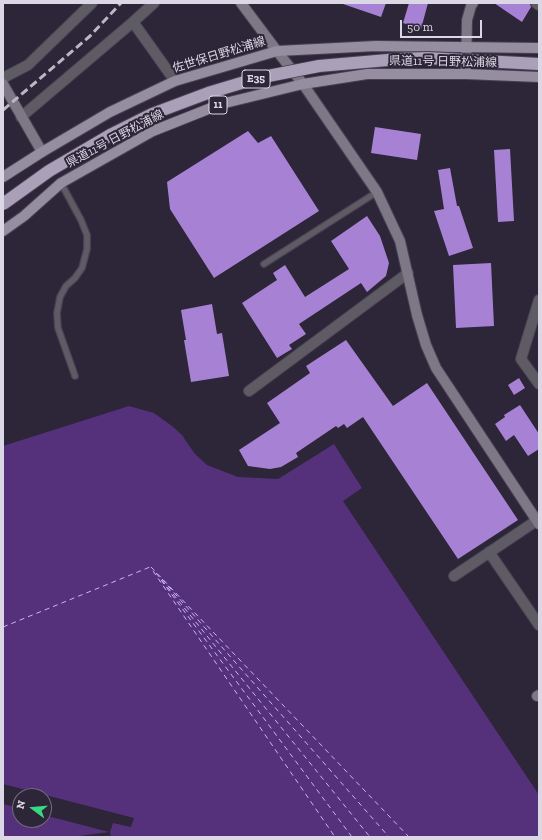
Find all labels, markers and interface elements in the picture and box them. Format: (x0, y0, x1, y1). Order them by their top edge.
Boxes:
scale bar (402, 12, 484, 38)
text: 50 m (407, 20, 433, 34)
street label: 佐世保日野松浦線 (171, 34, 267, 76)
street label: 県道11号 日野松浦線 (389, 54, 497, 70)
road number: E35 (242, 70, 270, 88)
road number: 11 (209, 96, 227, 114)
street label: 県道11号 日野松浦線 (64, 107, 166, 171)
north arrow (12, 788, 52, 828)
text: N (14, 799, 28, 811)

